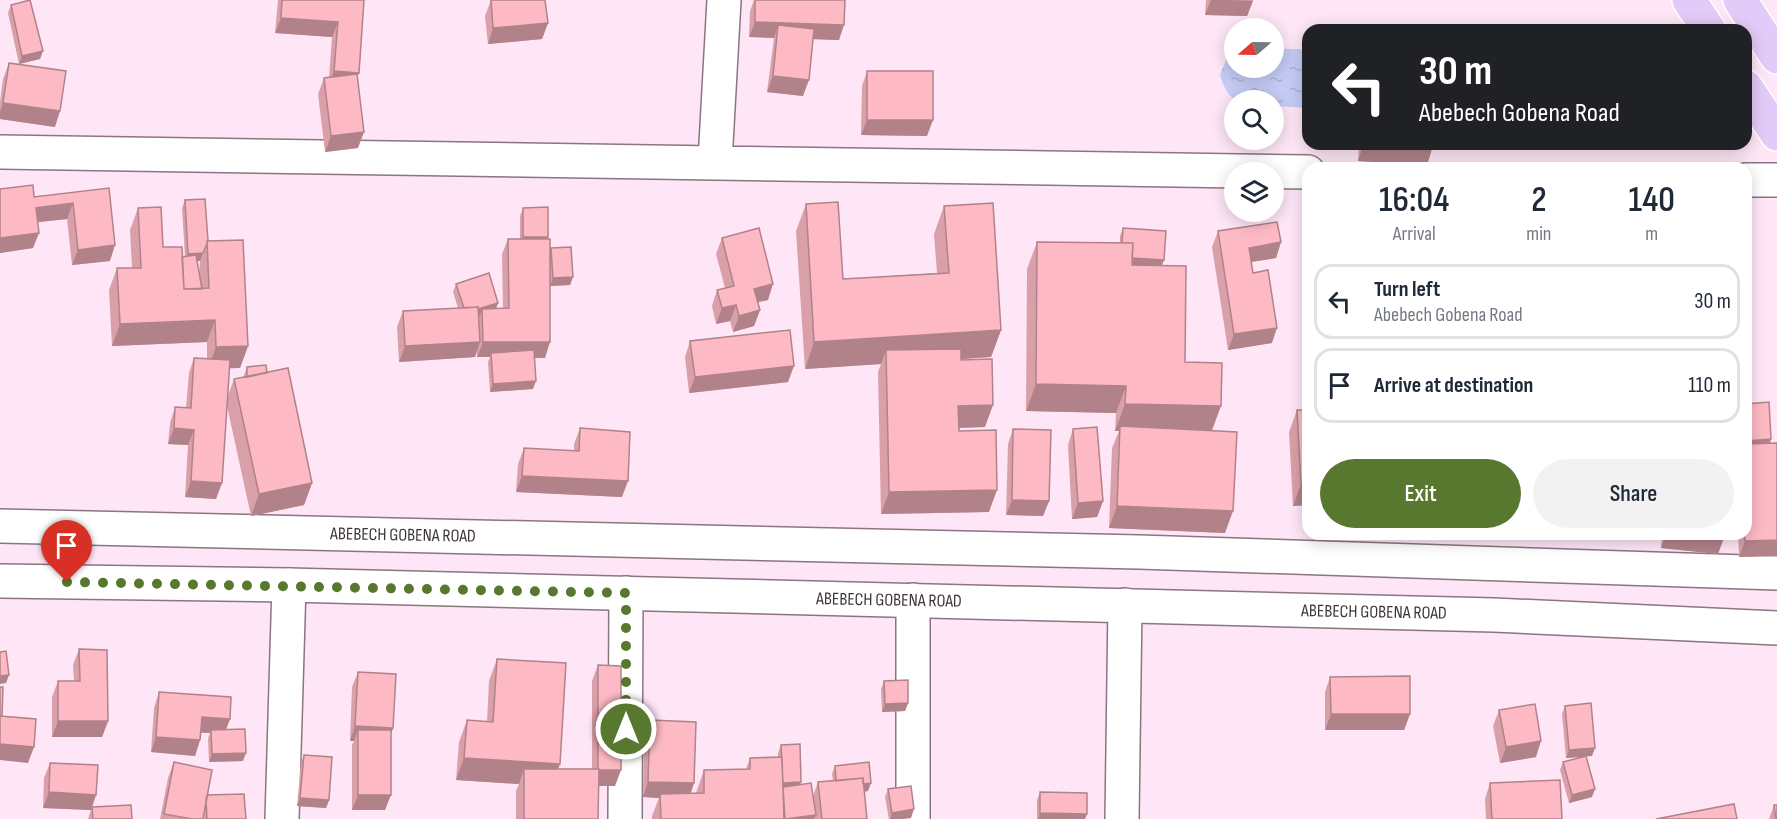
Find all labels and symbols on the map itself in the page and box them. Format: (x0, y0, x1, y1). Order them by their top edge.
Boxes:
north arrow (1224, 18, 1284, 78)
pin (41, 520, 92, 582)
street label: ABEBECH GOBENA ROAD (329, 523, 476, 547)
street label: ABEBECH GOBENA ROAD (815, 588, 962, 612)
street label: ABEBECH GOBENA ROAD (1300, 600, 1447, 624)
position arrow (594, 697, 658, 761)

